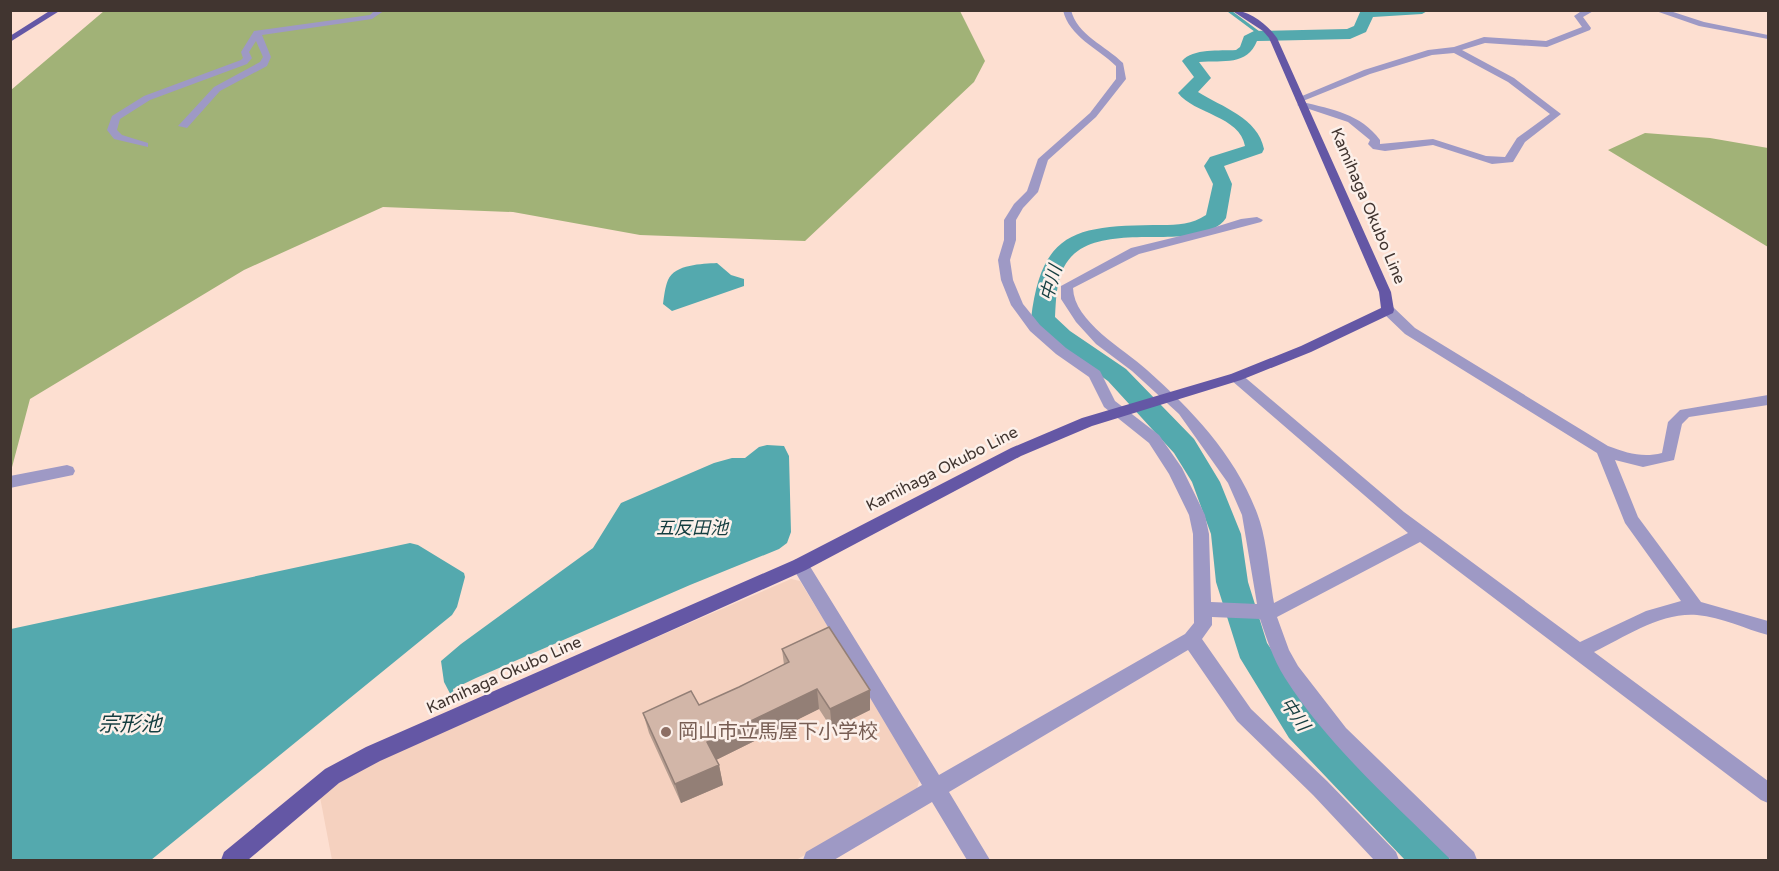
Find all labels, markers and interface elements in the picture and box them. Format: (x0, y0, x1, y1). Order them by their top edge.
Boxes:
street label: Kamihaga Okubo Line (1326, 125, 1410, 287)
water label: 中川 (1035, 261, 1067, 303)
street label: Kamihaga Okubo Line (863, 422, 1021, 516)
water label: 五反田池 (656, 517, 730, 539)
street label: Kamihaga Okubo Line (423, 632, 585, 718)
water label: 中川 (1276, 693, 1315, 737)
water label: 宗形池 (99, 712, 163, 737)
place label: 岡山市立馬屋下小学校 (678, 720, 878, 744)
marker: 岡山市立馬屋下小学校 (659, 725, 673, 739)

